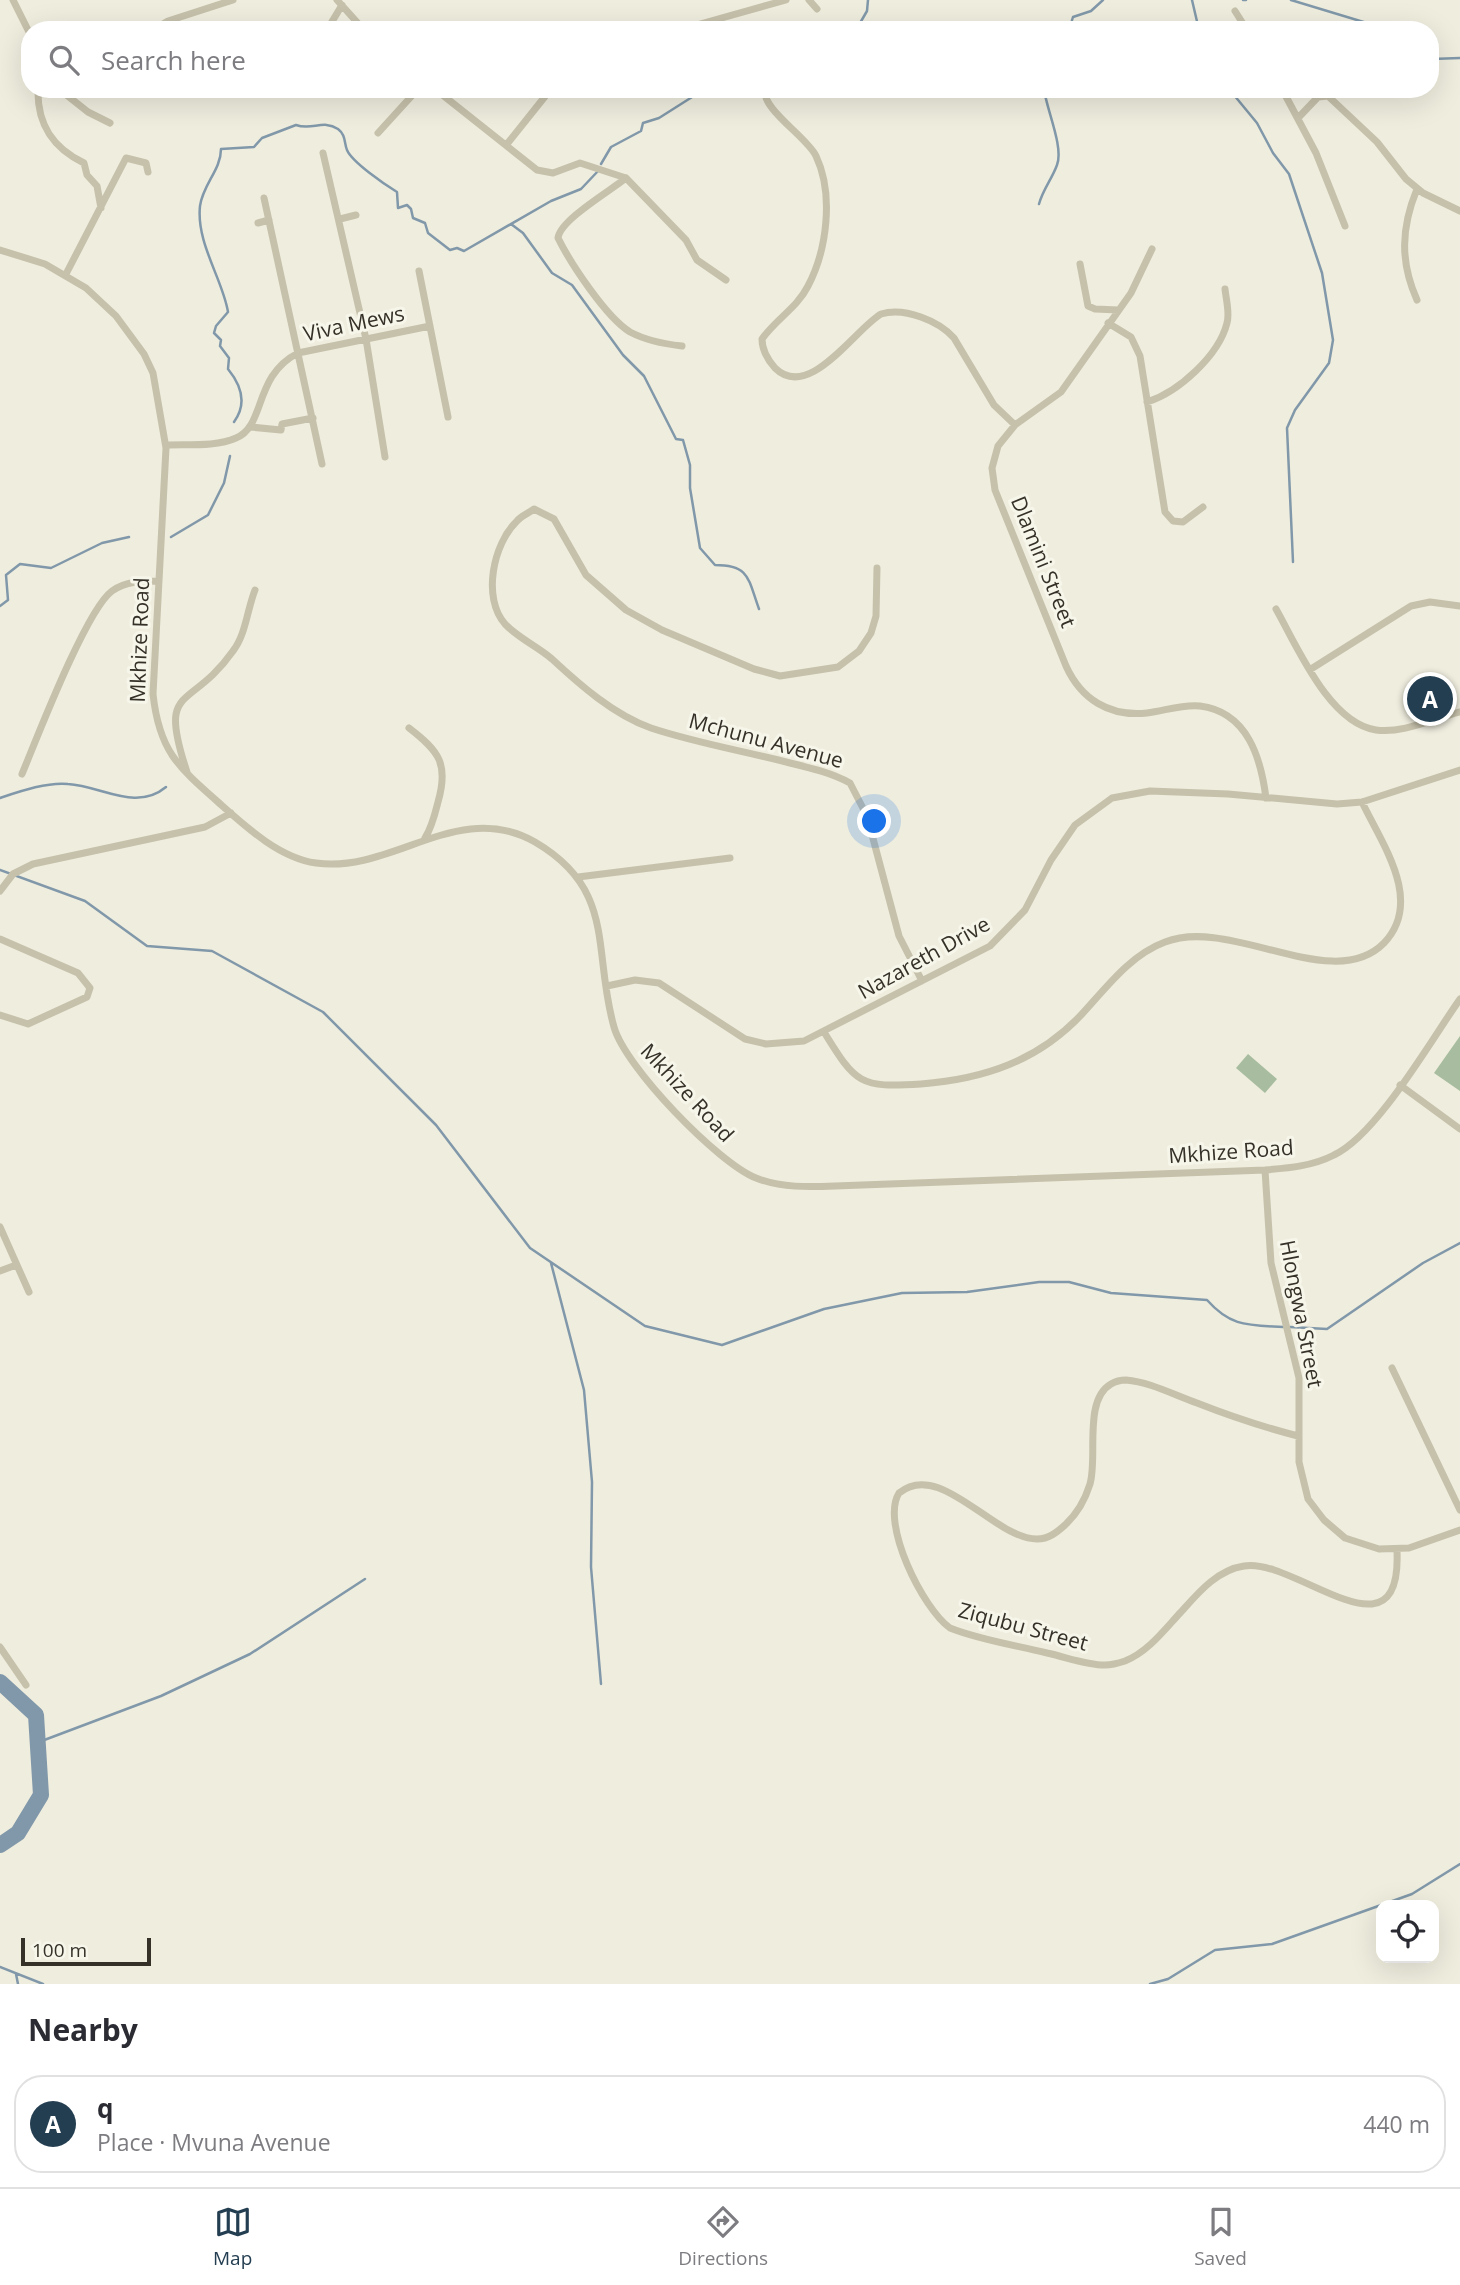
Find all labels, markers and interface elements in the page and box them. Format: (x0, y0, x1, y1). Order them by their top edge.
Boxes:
search box (21, 21, 1439, 98)
icon: search (45, 41, 83, 79)
text: Search here (101, 42, 246, 78)
street label: Viva Mews (301, 299, 407, 347)
street label: Dlamini Street (1005, 492, 1083, 631)
street label: Mkhize Road (123, 577, 155, 703)
pin: A (1407, 673, 1453, 725)
street label: Mchunu Avenue (686, 706, 847, 774)
your location (857, 804, 891, 838)
street label: Nazareth Drive (853, 909, 994, 1005)
street label: Mkhize Road (635, 1037, 741, 1148)
street label: Mkhize Road (1167, 1133, 1294, 1169)
street label: Hlongwa Street (1274, 1238, 1330, 1390)
street label: Ziqubu Street (955, 1595, 1091, 1657)
map controls (1376, 1900, 1439, 1963)
button: locate (1376, 1900, 1439, 1963)
scale bar (21, 1935, 150, 1967)
text: 100 m (32, 1937, 87, 1963)
text: Nearby (28, 2009, 138, 2050)
text: q (97, 2090, 113, 2126)
text: A (45, 2108, 61, 2140)
text: 440 m (1363, 2108, 1430, 2140)
text: Place · Mvuna Avenue (97, 2126, 331, 2158)
tab: Map (213, 2203, 252, 2271)
tab: Directions (678, 2203, 768, 2271)
tab: Saved (1194, 2203, 1247, 2271)

